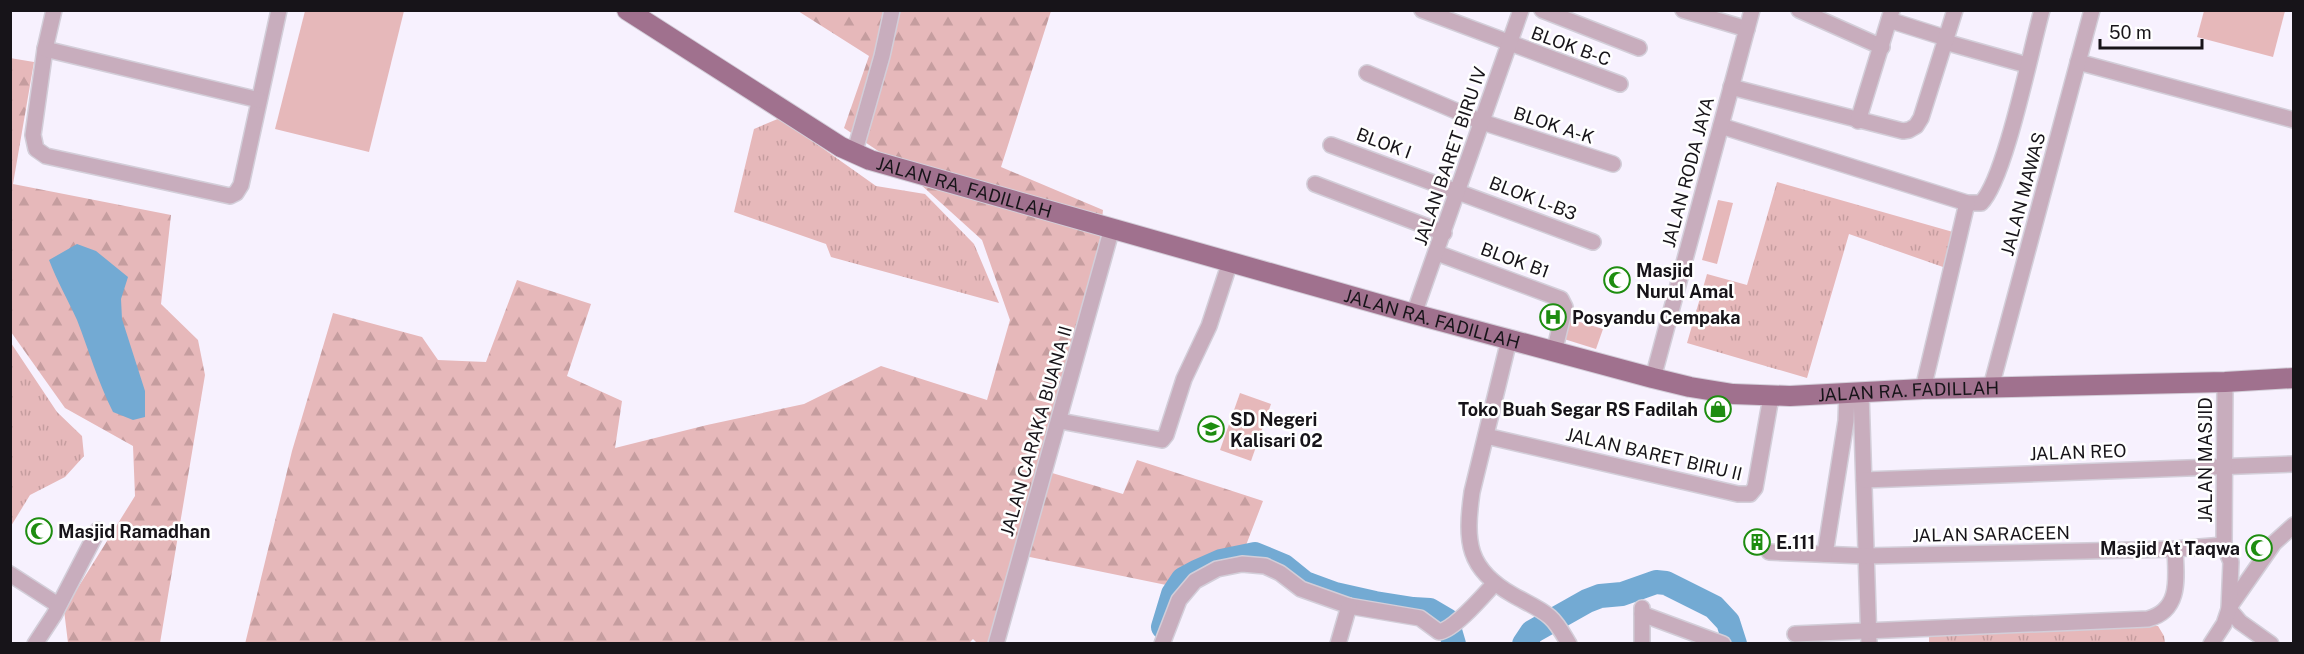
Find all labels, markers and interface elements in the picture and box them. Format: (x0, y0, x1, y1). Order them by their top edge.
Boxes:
scale bar (2100, 12, 2202, 50)
street label: BLOK B-C (1528, 22, 1614, 70)
text: 50 m (2109, 22, 2152, 43)
street label: JALAN BARET BIRU IV (1410, 64, 1490, 248)
street label: JALAN RODA JAYA (1658, 94, 1718, 250)
street label: BLOK A-K (1511, 102, 1597, 148)
street label: BLOK I (1354, 123, 1414, 163)
street label: JALAN MAWAS (1996, 130, 2050, 258)
street label: JALAN RA. FADILLAH (874, 152, 1055, 222)
street label: BLOK L-B3 (1486, 172, 1580, 224)
street label: BLOK B1 (1478, 238, 1552, 282)
place label: Masjid Nurul Amal (1636, 260, 1734, 302)
mosque icon: Masjid Nurul Amal (1602, 265, 1632, 295)
street label: JALAN RA. FADILLAH (1342, 284, 1522, 352)
hospital icon: Posyandu Cempaka (1538, 302, 1568, 332)
place label: Posyandu Cempaka (1572, 307, 1740, 328)
street label: JALAN CARAKA BUANA II (996, 323, 1076, 539)
street label: JALAN RA. FADILLAH (1817, 377, 1999, 405)
shop icon: Toko Buah Segar RS Fadilah (1703, 394, 1733, 424)
street label: JALAN MASJID (2195, 397, 2216, 523)
place label: Toko Buah Segar RS Fadilah (1458, 399, 1698, 420)
place label: SD Negeri Kalisari 02 (1230, 409, 1323, 451)
school or university icon: SD Negeri Kalisari 02 (1196, 414, 1226, 444)
street label: JALAN BARET BIRU II (1564, 423, 1744, 485)
street label: JALAN REO (2029, 440, 2127, 464)
mosque icon: Masjid Ramadhan (24, 516, 54, 546)
place label: Masjid Ramadhan (58, 521, 210, 542)
street label: JALAN SARACEEN (1912, 522, 2070, 546)
building icon: E.111 (1742, 527, 1772, 557)
place label: E.111 (1776, 532, 1815, 553)
mosque icon: Masjid At Taqwa (2244, 533, 2274, 563)
place label: Masjid At Taqwa (2100, 538, 2240, 559)

